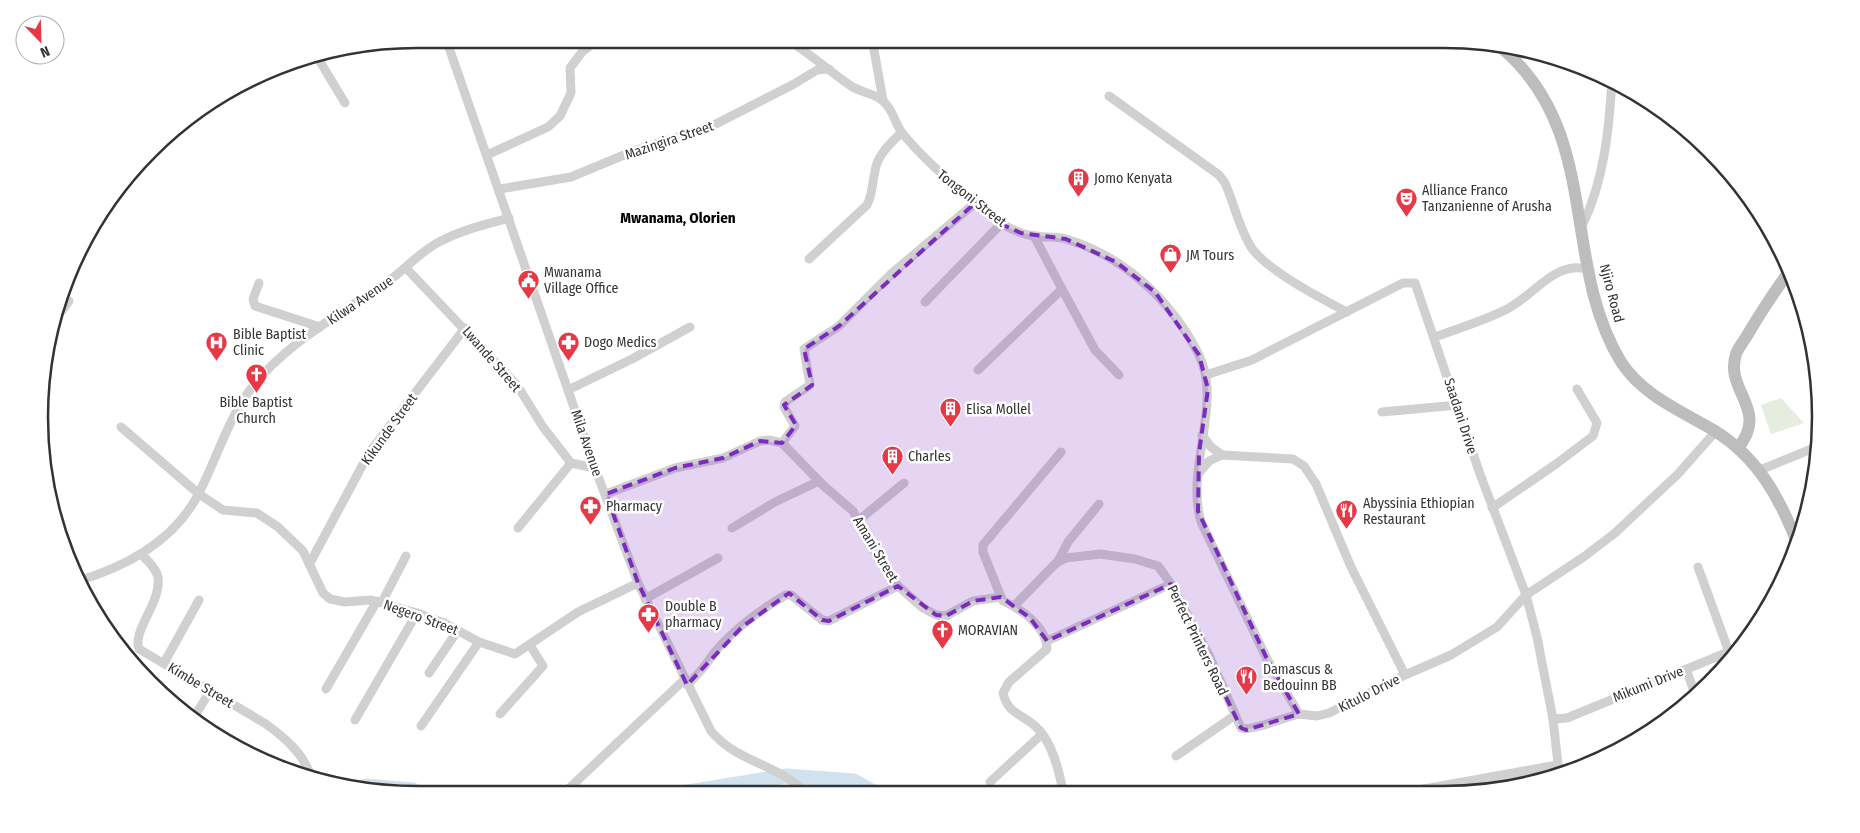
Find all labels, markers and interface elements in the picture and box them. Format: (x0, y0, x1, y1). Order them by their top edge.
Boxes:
north arrow (15, 15, 65, 65)
text: N (38, 42, 52, 61)
street label: Mazingira Street (623, 117, 716, 164)
street label: Tongoni Street (934, 166, 1010, 231)
building icon: Jomo Kenyata (1066, 166, 1090, 197)
place label: Jomo Kenyata (1094, 170, 1172, 187)
place label: Alliance Franco Tanzanienne of Arusha (1422, 182, 1552, 215)
theatre icon: Alliance Franco Tanzanienne of Arusha (1394, 186, 1418, 217)
district label: Mwanama, Olorien (620, 209, 736, 227)
shop icon: JM Tours (1158, 243, 1182, 274)
place label: JM Tours (1186, 247, 1234, 264)
street label: Njiro Road (1596, 262, 1627, 324)
place label: Mwanama Village Office (544, 264, 618, 297)
public building icon: Mwanama Village Office (516, 268, 540, 299)
street label: Kilwa Avenue (324, 272, 397, 329)
street label: Lwande Street (459, 323, 525, 396)
place label: Bible Baptist Clinic (233, 326, 307, 359)
hospital icon: Bible Baptist Clinic (205, 330, 229, 361)
pharmacy icon: Dogo Medics (556, 330, 580, 361)
place label: Dogo Medics (584, 334, 656, 351)
church icon: Bible Baptist Church (244, 362, 268, 393)
street label: Saadani Drive (1440, 376, 1481, 456)
street label: Kikunde Street (358, 390, 421, 468)
place label: Bible Baptist Church (219, 394, 293, 427)
building icon: Elisa Mollel (938, 397, 962, 428)
place label: Elisa Mollel (966, 401, 1031, 418)
street label: Mila Avenue (567, 408, 606, 479)
building icon: Charles (880, 444, 904, 475)
place label: Charles (908, 448, 951, 465)
pharmacy icon: Pharmacy (578, 494, 602, 525)
place label: Abyssinia Ethiopian Restaurant (1363, 495, 1475, 528)
place label: Pharmacy (606, 498, 663, 515)
restaurant icon: Abyssinia Ethiopian Restaurant (1335, 499, 1359, 530)
street label: Amani Street (849, 513, 902, 586)
street label: Perfect Printers Road (1163, 582, 1232, 698)
street label: Negero Street (381, 596, 461, 639)
place label: Double B pharmacy (665, 598, 722, 631)
pharmacy icon: Double B pharmacy (637, 602, 661, 633)
church icon: MORAVIAN (930, 618, 954, 649)
place label: MORAVIAN (958, 622, 1018, 639)
street label: Kimbe Street (165, 659, 237, 712)
place label: Damascus & Bedouinn BB (1263, 661, 1337, 694)
street label: Mikumi Drive (1610, 663, 1686, 706)
restaurant icon: Damascus & Bedouinn BB (1235, 665, 1259, 696)
street label: Kitulo Drive (1336, 671, 1403, 716)

